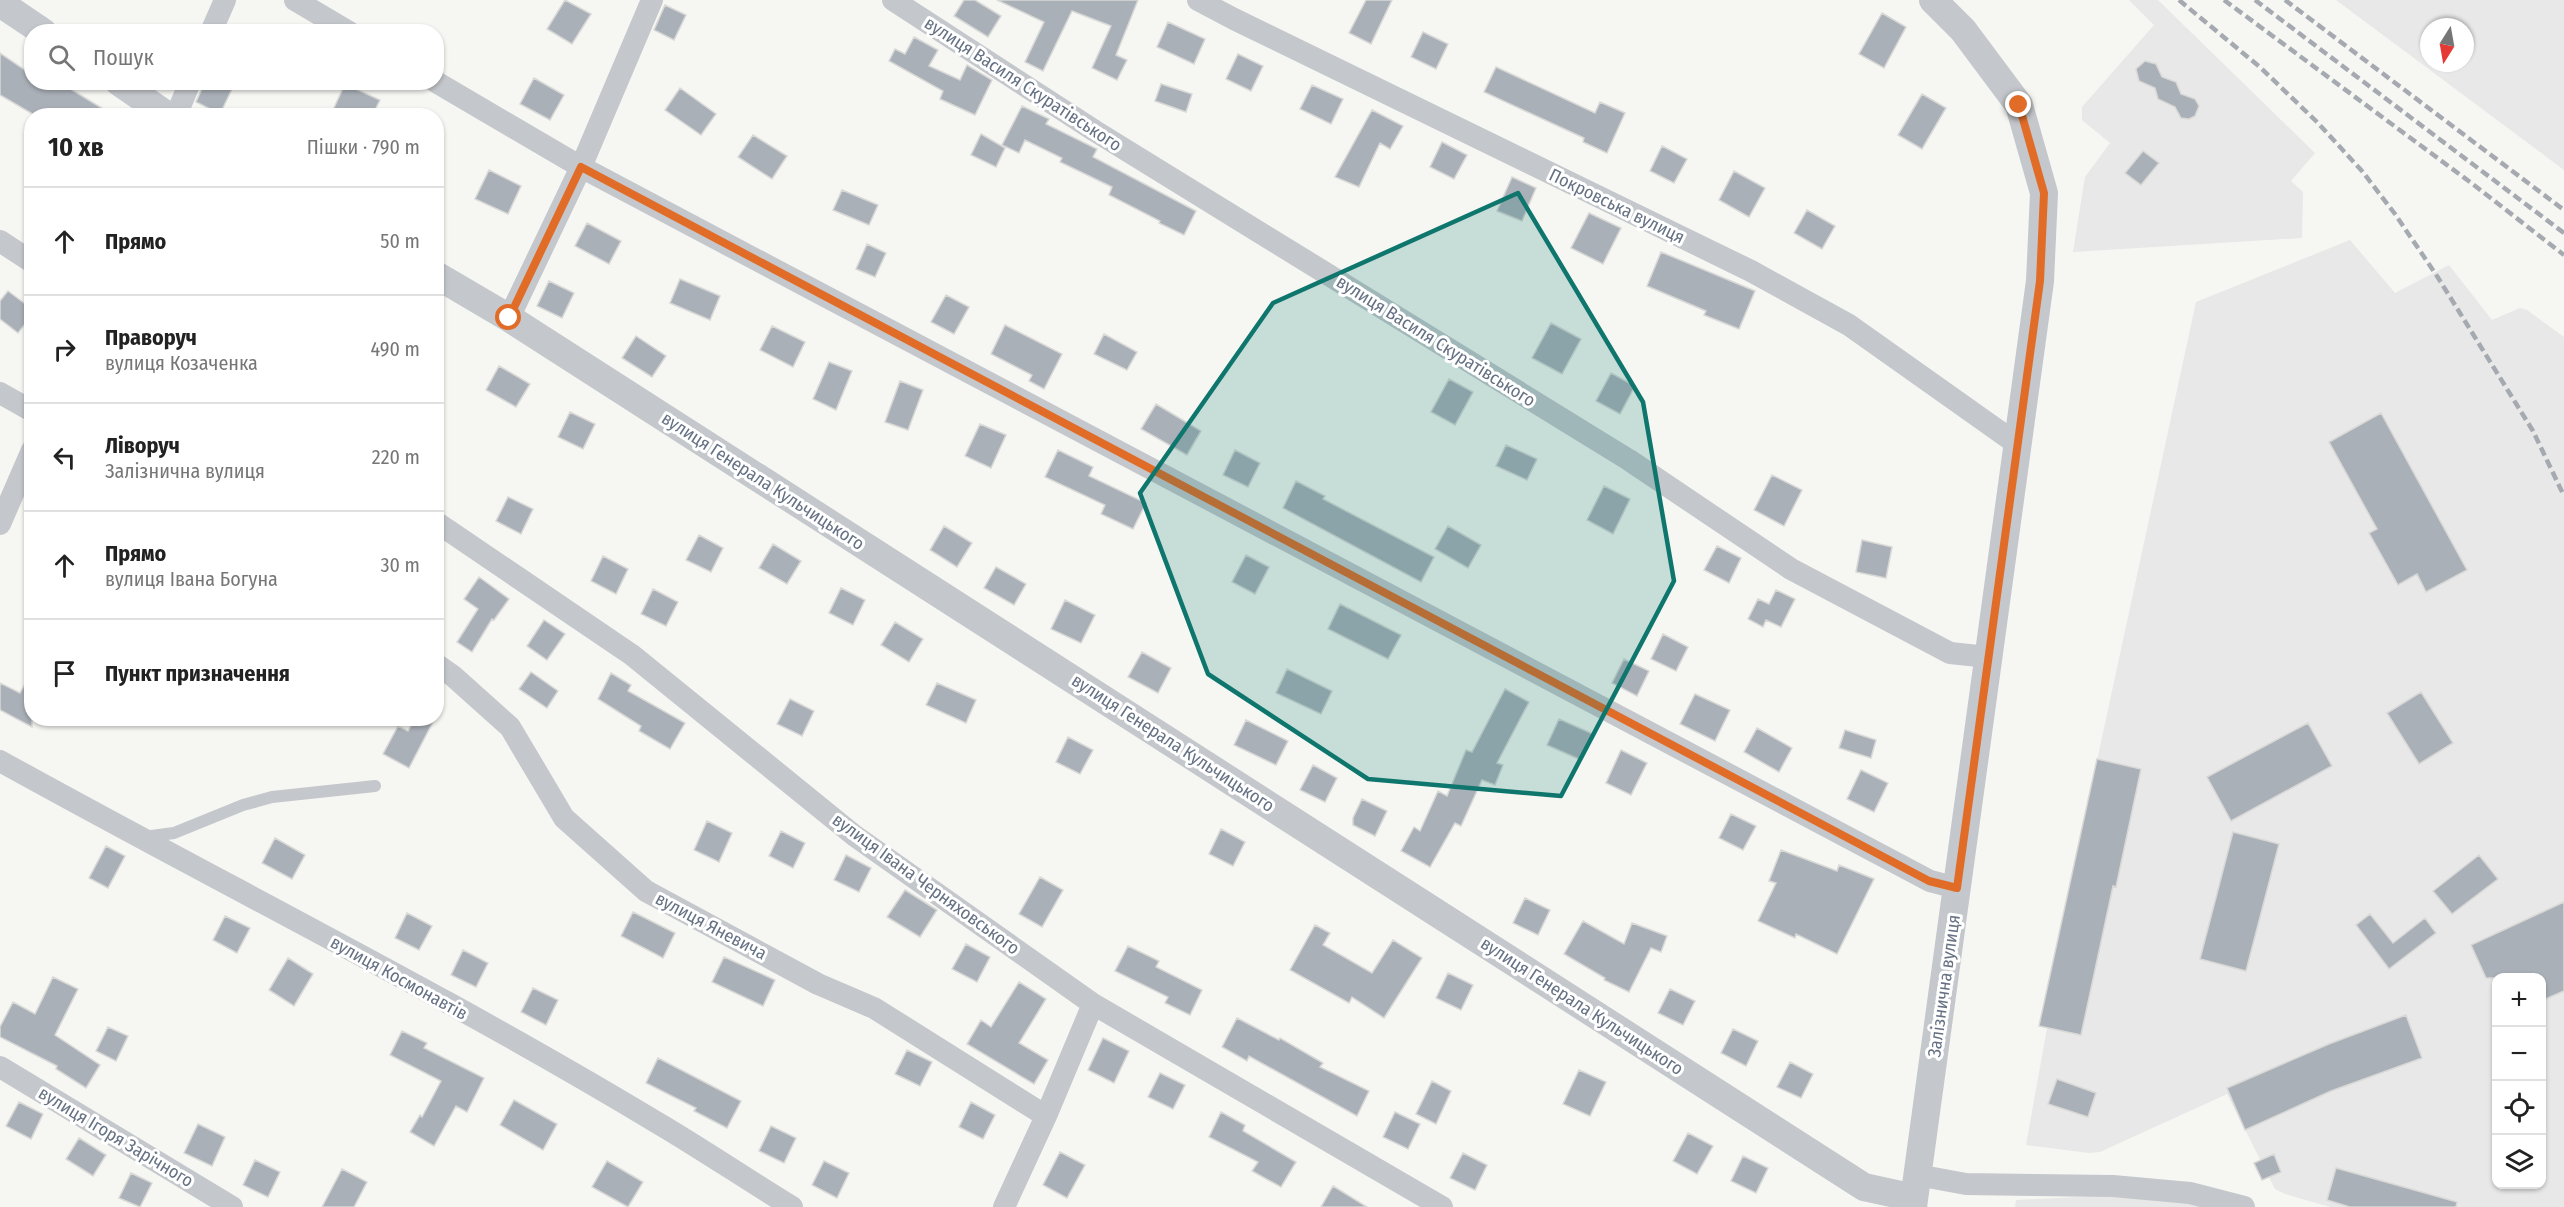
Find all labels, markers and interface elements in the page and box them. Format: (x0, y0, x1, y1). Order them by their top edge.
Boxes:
street label: вулиця Василя Скуратівського (920, 12, 1126, 156)
north arrow (2420, 18, 2474, 72)
search box (24, 24, 444, 90)
icon: search (45, 41, 78, 74)
text: Пошук (93, 44, 154, 71)
route end (2005, 91, 2031, 117)
text: 10 хв (48, 132, 104, 163)
text: Пішки · 790 m (307, 135, 420, 159)
street label: Покровська вулиця (1546, 164, 1688, 248)
icon: ahead (48, 225, 81, 258)
text: Прямо (105, 228, 166, 255)
text: 50 m (380, 229, 420, 253)
street label: вулиця Василя Скуратівського (1332, 271, 1540, 411)
route start (495, 304, 521, 330)
text: Праворуч (105, 324, 197, 351)
icon: right (48, 333, 81, 366)
text: 490 m (370, 337, 420, 361)
text: вулиця Козаченка (105, 351, 258, 375)
street label: вулиця Генерала Кульчицького (657, 407, 869, 555)
text: Ліворуч (105, 432, 180, 459)
icon: left (48, 441, 81, 474)
text: 220 m (372, 445, 420, 469)
text: Залізнична вулиця (105, 459, 265, 483)
text: Прямо (105, 540, 166, 567)
icon: ahead (48, 549, 81, 582)
text: 30 m (380, 553, 420, 577)
text: вулиця Івана Богуна (105, 567, 278, 591)
icon: arrive (48, 657, 81, 690)
text: Пункт призначення (105, 660, 290, 687)
street label: вулиця Генерала Кульчицького (1067, 669, 1279, 817)
street label: вулиця Івана Черняховського (828, 809, 1024, 959)
street label: вулиця Яневича (652, 887, 771, 965)
street label: Залізнична вулиця (1923, 913, 1965, 1059)
street label: вулиця Космонавтів (327, 931, 471, 1025)
street label: вулиця Генерала Кульчицького (1476, 932, 1688, 1080)
map controls (2492, 973, 2546, 1189)
button: + (2492, 973, 2546, 1027)
button: − (2492, 1027, 2546, 1081)
button: locate (2492, 1081, 2546, 1135)
street label: вулиця Ігоря Зарічного (35, 1082, 197, 1192)
button: layers (2492, 1135, 2546, 1189)

